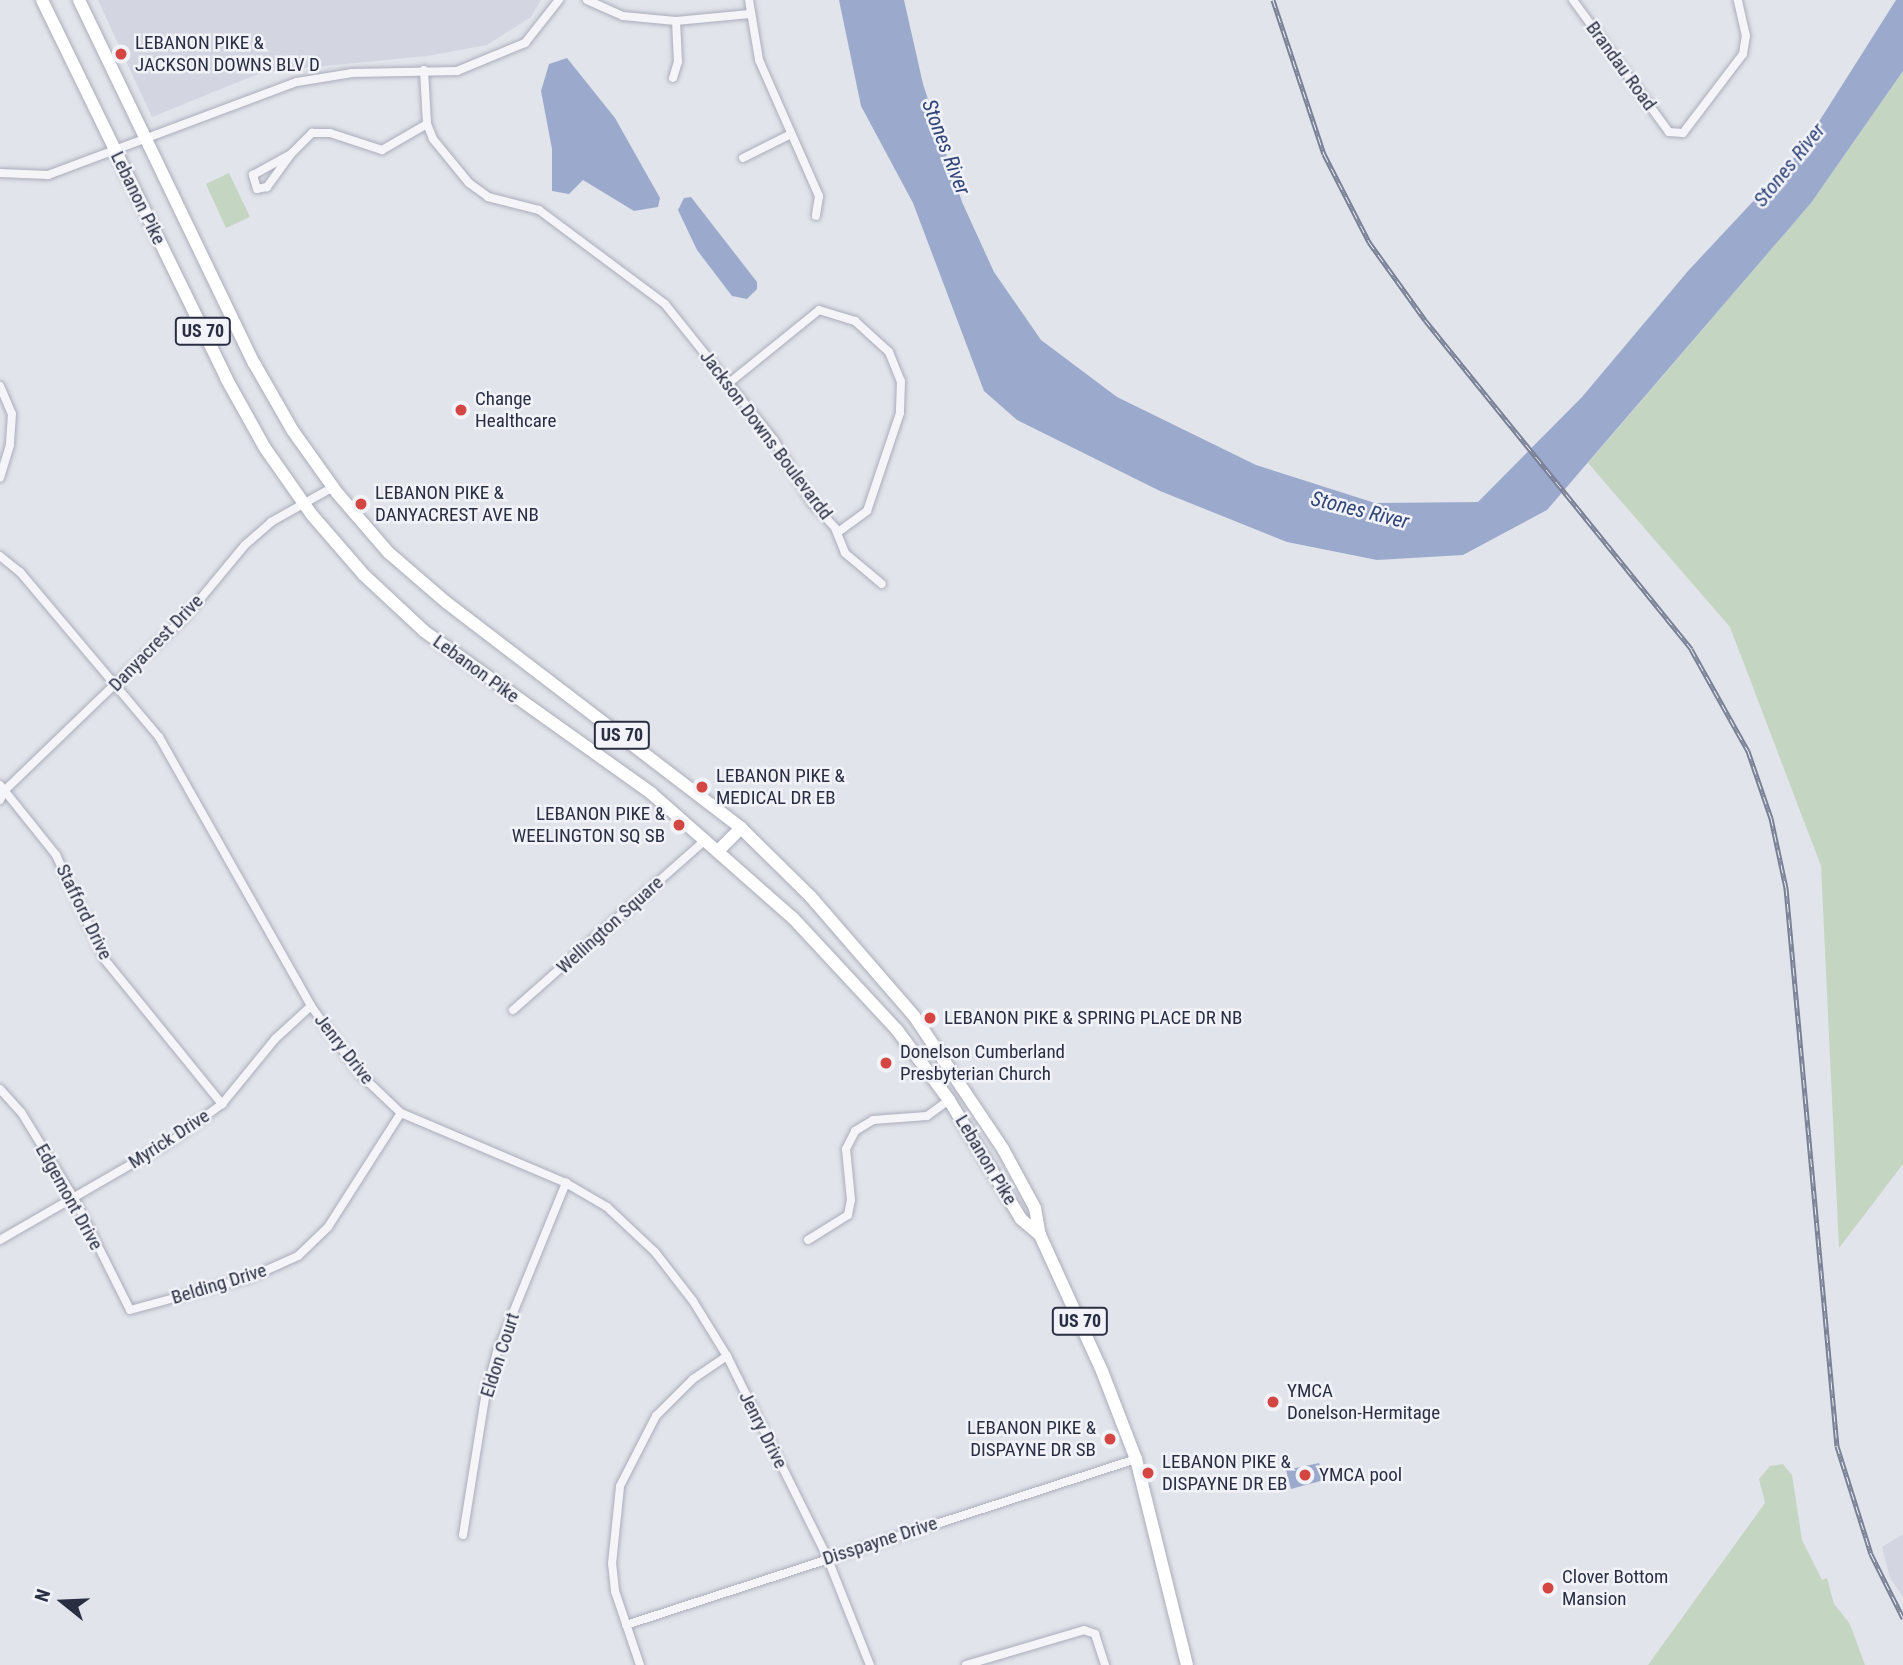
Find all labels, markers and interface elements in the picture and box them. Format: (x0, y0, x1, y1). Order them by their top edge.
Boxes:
street label: Brandau Road (1581, 17, 1661, 115)
place label: LEBANON PIKE & JACKSON DOWNS BLV D (135, 32, 320, 76)
marker: LEBANON PIKE & JACKSON DOWNS BLV D (113, 46, 129, 62)
water label: Stones River (916, 96, 976, 198)
water label: Stones River (1748, 118, 1830, 212)
street label: Lebanon Pike (106, 148, 170, 248)
road number: US 70 (173, 316, 233, 346)
street label: Jackson Downs Boulevardd (695, 346, 837, 524)
place label: Change Healthcare (475, 388, 556, 432)
marker: Change Healthcare (453, 402, 469, 418)
place label: LEBANON PIKE & DANYACREST AVE NB (375, 482, 539, 526)
water label: Stones River (1308, 486, 1412, 534)
marker: LEBANON PIKE & DANYACREST AVE NB (353, 496, 369, 512)
street label: Danyacrest Drive (104, 590, 208, 696)
street label: Lebanon Pike (428, 630, 524, 708)
road number: US 70 (592, 720, 652, 750)
place label: LEBANON PIKE & MEDICAL DR EB (716, 765, 845, 809)
marker: LEBANON PIKE & MEDICAL DR EB (694, 779, 710, 795)
place label: LEBANON PIKE & WEELINGTON SQ SB (512, 803, 665, 847)
marker: LEBANON PIKE & WEELINGTON SQ SB (671, 817, 687, 833)
street label: Stafford Drive (51, 861, 117, 963)
street label: Wellington Square (552, 871, 668, 979)
place label: LEBANON PIKE & SPRING PLACE DR NB (944, 1007, 1242, 1029)
street label: Jenry Drive (309, 1009, 379, 1089)
marker: LEBANON PIKE & SPRING PLACE DR NB (922, 1010, 938, 1026)
place label: Donelson Cumberland Presbyterian Church (900, 1041, 1065, 1085)
marker: Donelson Cumberland Presbyterian Church (878, 1055, 894, 1071)
street label: Myrick Drive (124, 1104, 214, 1174)
street label: Lebanon Pike (950, 1111, 1022, 1209)
street label: Edgemont Drive (30, 1140, 108, 1254)
street label: Belding Drive (169, 1259, 269, 1309)
road number: US 70 (1050, 1306, 1110, 1336)
street label: Eldon Court (476, 1310, 524, 1400)
place label: YMCA Donelson-Hermitage (1287, 1380, 1440, 1424)
street label: Jenry Drive (734, 1388, 792, 1472)
marker: YMCA Donelson-Hermitage (1265, 1394, 1281, 1410)
place label: LEBANON PIKE & DISPAYNE DR SB (967, 1417, 1096, 1461)
marker: LEBANON PIKE & DISPAYNE DR SB (1102, 1431, 1118, 1447)
place label: LEBANON PIKE & DISPAYNE DR EB (1162, 1451, 1291, 1495)
place label: YMCA pool (1319, 1464, 1402, 1486)
marker: LEBANON PIKE & DISPAYNE DR EB (1140, 1465, 1156, 1481)
marker: YMCA pool (1297, 1467, 1313, 1483)
street label: Disspayne Drive (820, 1512, 940, 1570)
place label: Clover Bottom Mansion (1562, 1566, 1668, 1610)
north arrow (28, 1567, 98, 1637)
marker: Clover Bottom Mansion (1540, 1580, 1556, 1596)
text: N (30, 1586, 55, 1604)

